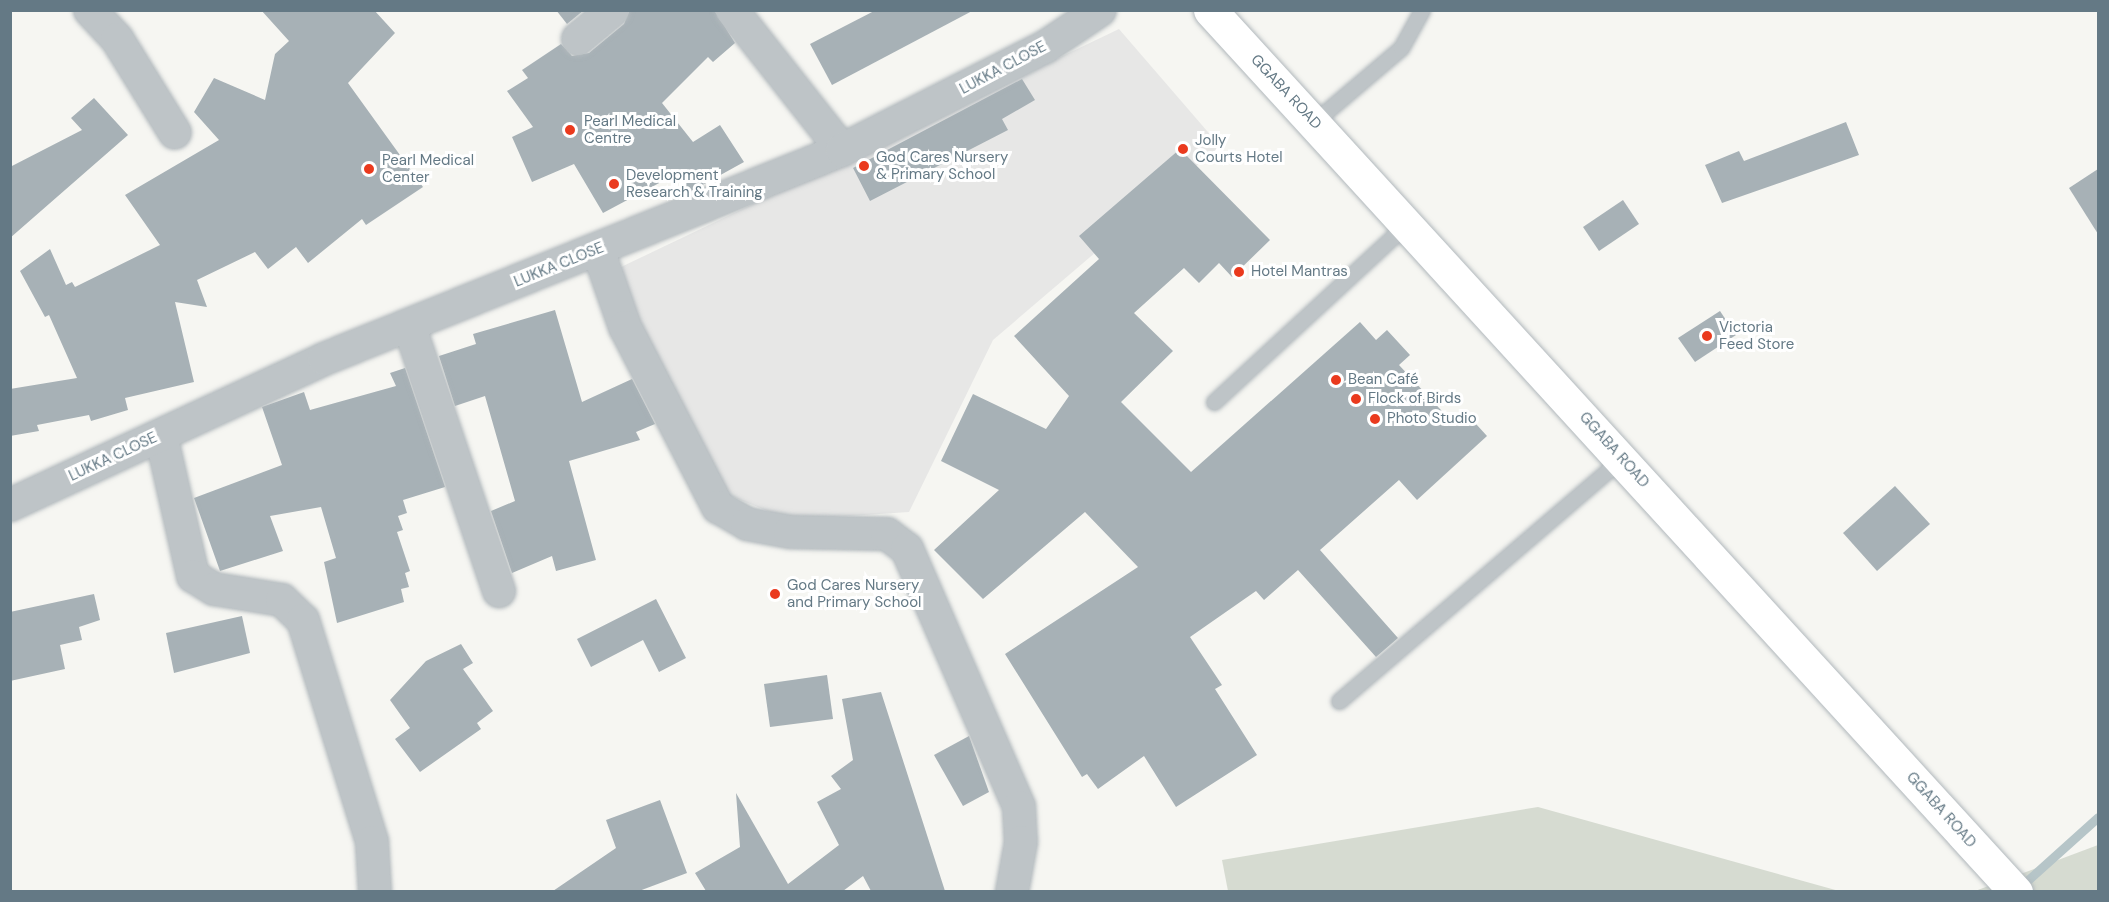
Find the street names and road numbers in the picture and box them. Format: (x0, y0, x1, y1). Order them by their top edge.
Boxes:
street label: LUKKA CLOSE (957, 38, 1049, 98)
street label: GGABA ROAD (1247, 51, 1325, 133)
street label: LUKKA CLOSE (511, 239, 607, 291)
street label: GGABA ROAD (1575, 408, 1653, 492)
street label: LUKKA CLOSE (66, 429, 160, 485)
street label: GGABA ROAD (1902, 768, 1980, 852)

